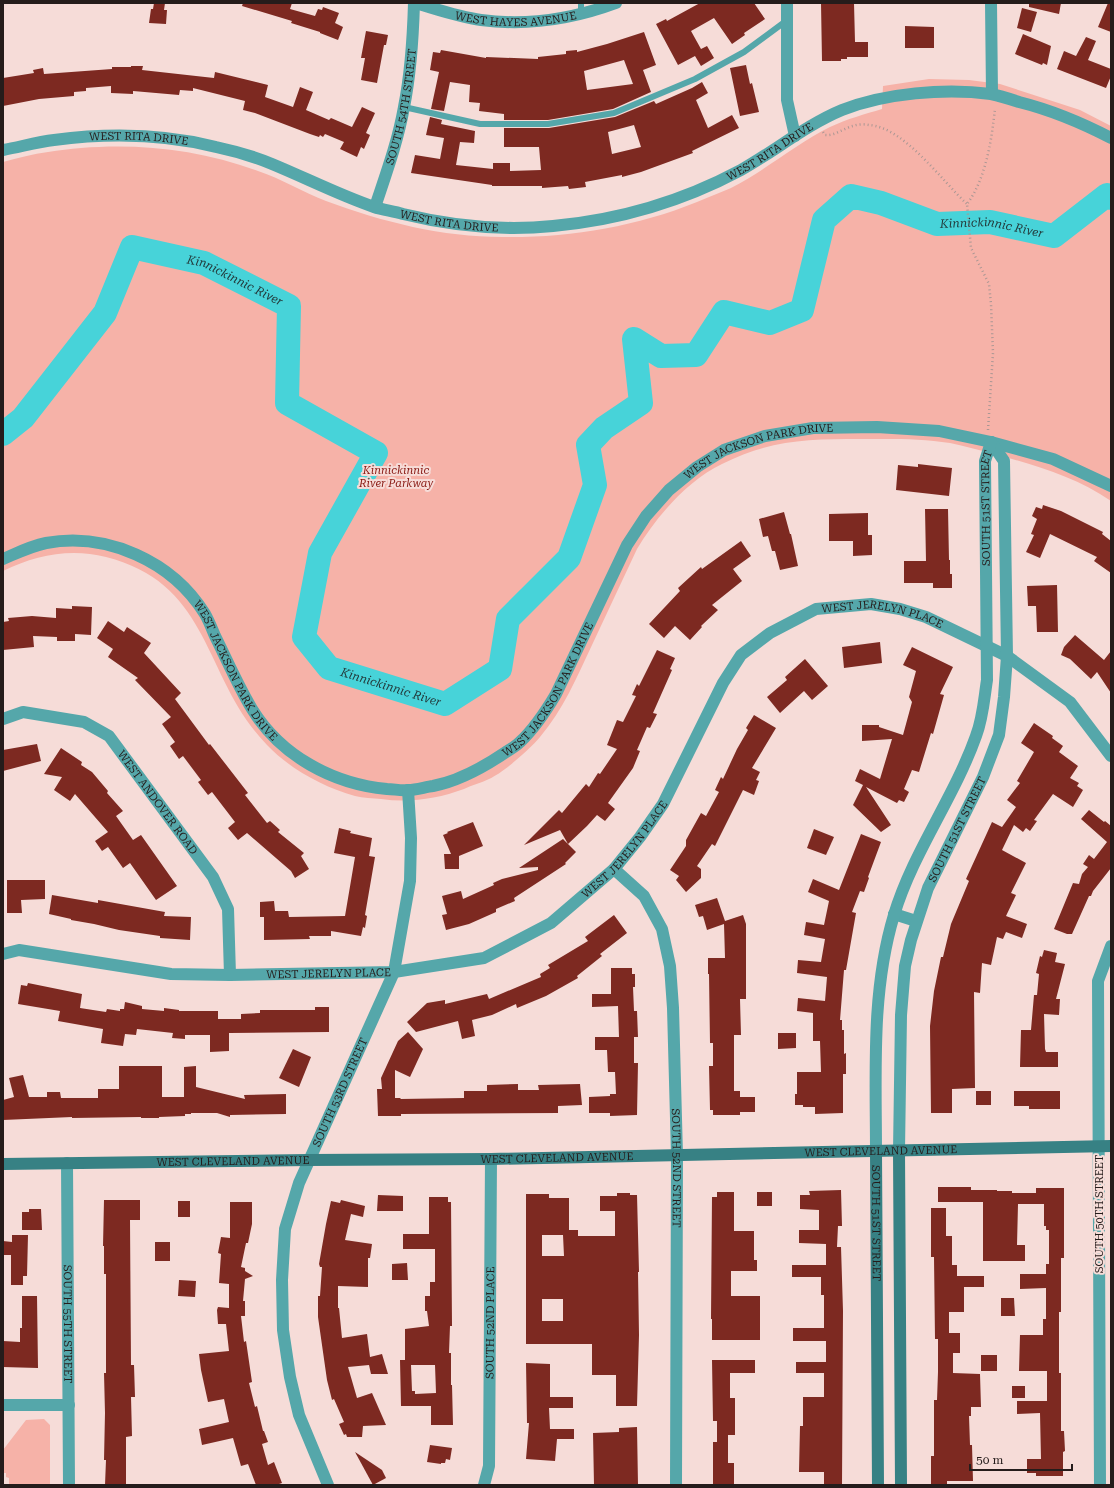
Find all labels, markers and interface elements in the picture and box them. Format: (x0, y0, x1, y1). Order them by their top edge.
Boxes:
street label: WEST HAYES AVENUE (454, 9, 578, 29)
street label: SOUTH 54TH STREET (383, 48, 418, 166)
street label: WEST RITA DRIVE (724, 120, 815, 183)
street label: WEST RITA DRIVE (89, 129, 189, 148)
street label: WEST RITA DRIVE (399, 207, 499, 234)
water label: Kinnickinnic River (939, 215, 1045, 241)
water label: Kinnickinnic River (185, 252, 285, 309)
street label: WEST JACKSON PARK DRIVE (681, 421, 833, 482)
street label: SOUTH 51ST STREET (978, 449, 995, 566)
park label: Kinnickinnic River Parkway (358, 464, 433, 490)
street label: WEST JERELYN PLACE (821, 597, 945, 631)
street label: WEST JACKSON PARK DRIVE (191, 598, 281, 743)
street label: WEST JACKSON PARK DRIVE (500, 620, 596, 759)
water label: Kinnickinnic River (338, 665, 443, 709)
street label: WEST ANDOVER ROAD (115, 748, 201, 857)
street label: SOUTH 51ST STREET (925, 775, 989, 884)
street label: WEST JERELYN PLACE (579, 798, 670, 900)
street label: WEST JERELYN PLACE (266, 966, 391, 981)
street label: SOUTH 53RD STREET (310, 1036, 370, 1149)
street label: SOUTH 52ND STREET (669, 1108, 684, 1228)
street label: WEST CLEVELAND AVENUE (804, 1143, 957, 1159)
street label: WEST CLEVELAND AVENUE (481, 1150, 634, 1166)
street label: WEST CLEVELAND AVENUE (156, 1153, 309, 1168)
street label: SOUTH 50TH STREET (1093, 1155, 1106, 1273)
street label: SOUTH 51ST STREET (870, 1165, 883, 1281)
street label: SOUTH 55TH STREET (61, 1265, 75, 1383)
street label: SOUTH 52ND PLACE (483, 1266, 497, 1379)
scale bar (970, 1446, 1072, 1472)
text: 50 m (976, 1453, 1003, 1467)

